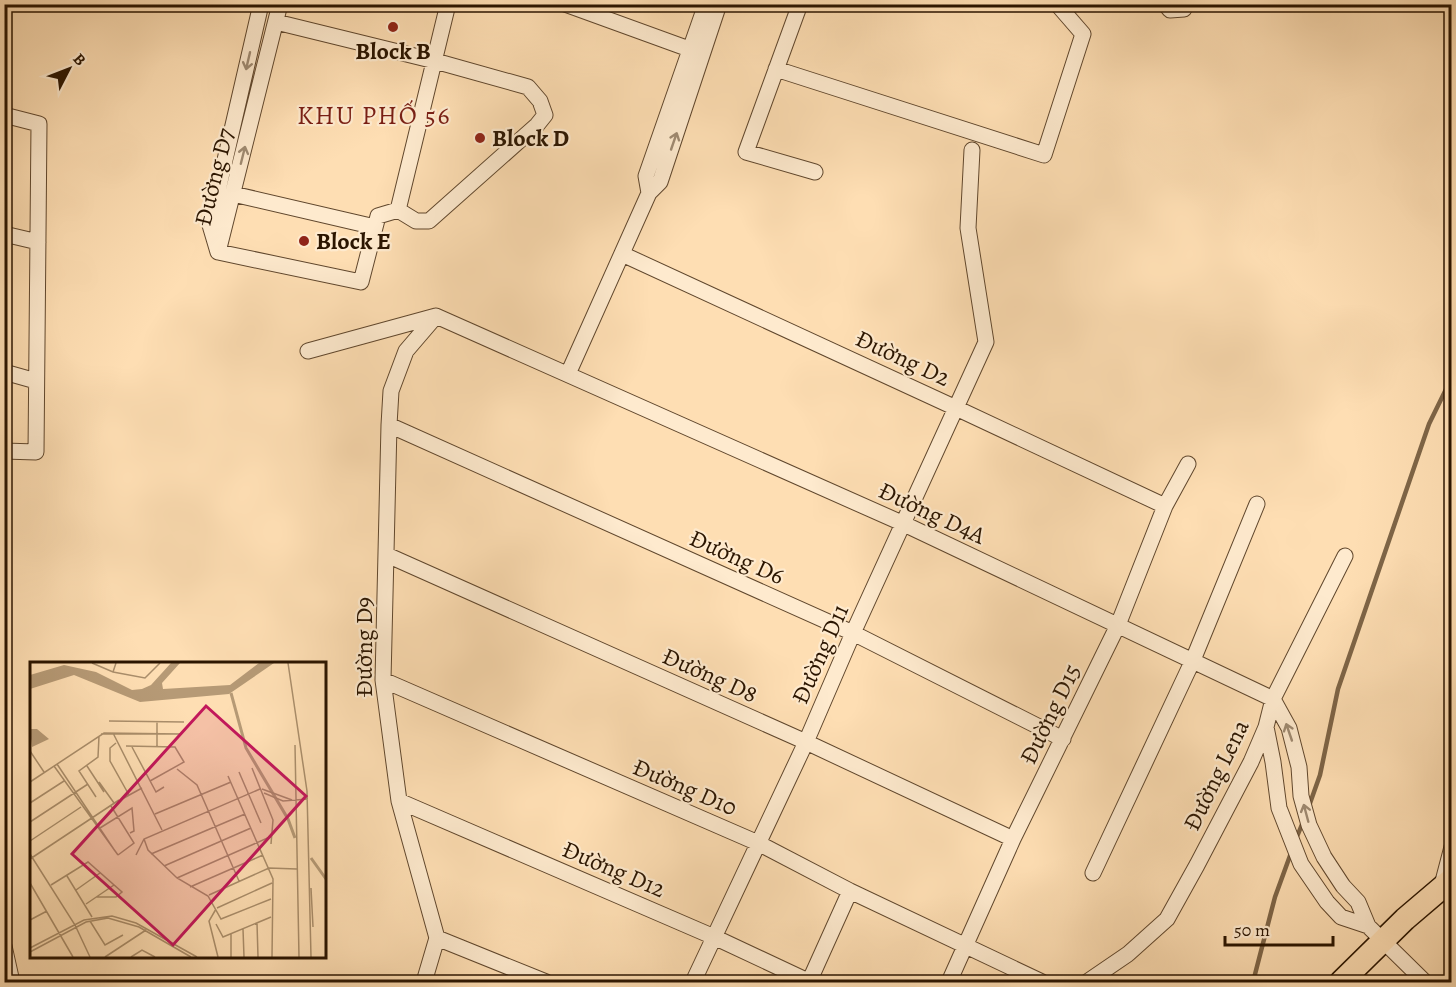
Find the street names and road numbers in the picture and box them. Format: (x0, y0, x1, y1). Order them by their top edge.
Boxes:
street label: Đường D7 (186, 124, 242, 229)
street label: Đường D2 (850, 322, 956, 394)
street label: Đường D4A (873, 474, 992, 552)
street label: Đường D6 (685, 522, 789, 592)
street label: Đường D9 (348, 597, 380, 697)
street label: Đường D11 (784, 599, 856, 709)
street label: Đường D8 (657, 640, 763, 710)
street label: Đường D15 (1012, 658, 1088, 770)
street label: Đường Lena (1175, 713, 1257, 836)
street label: Đường D10 (628, 751, 742, 823)
street label: Đường D12 (557, 833, 671, 905)

